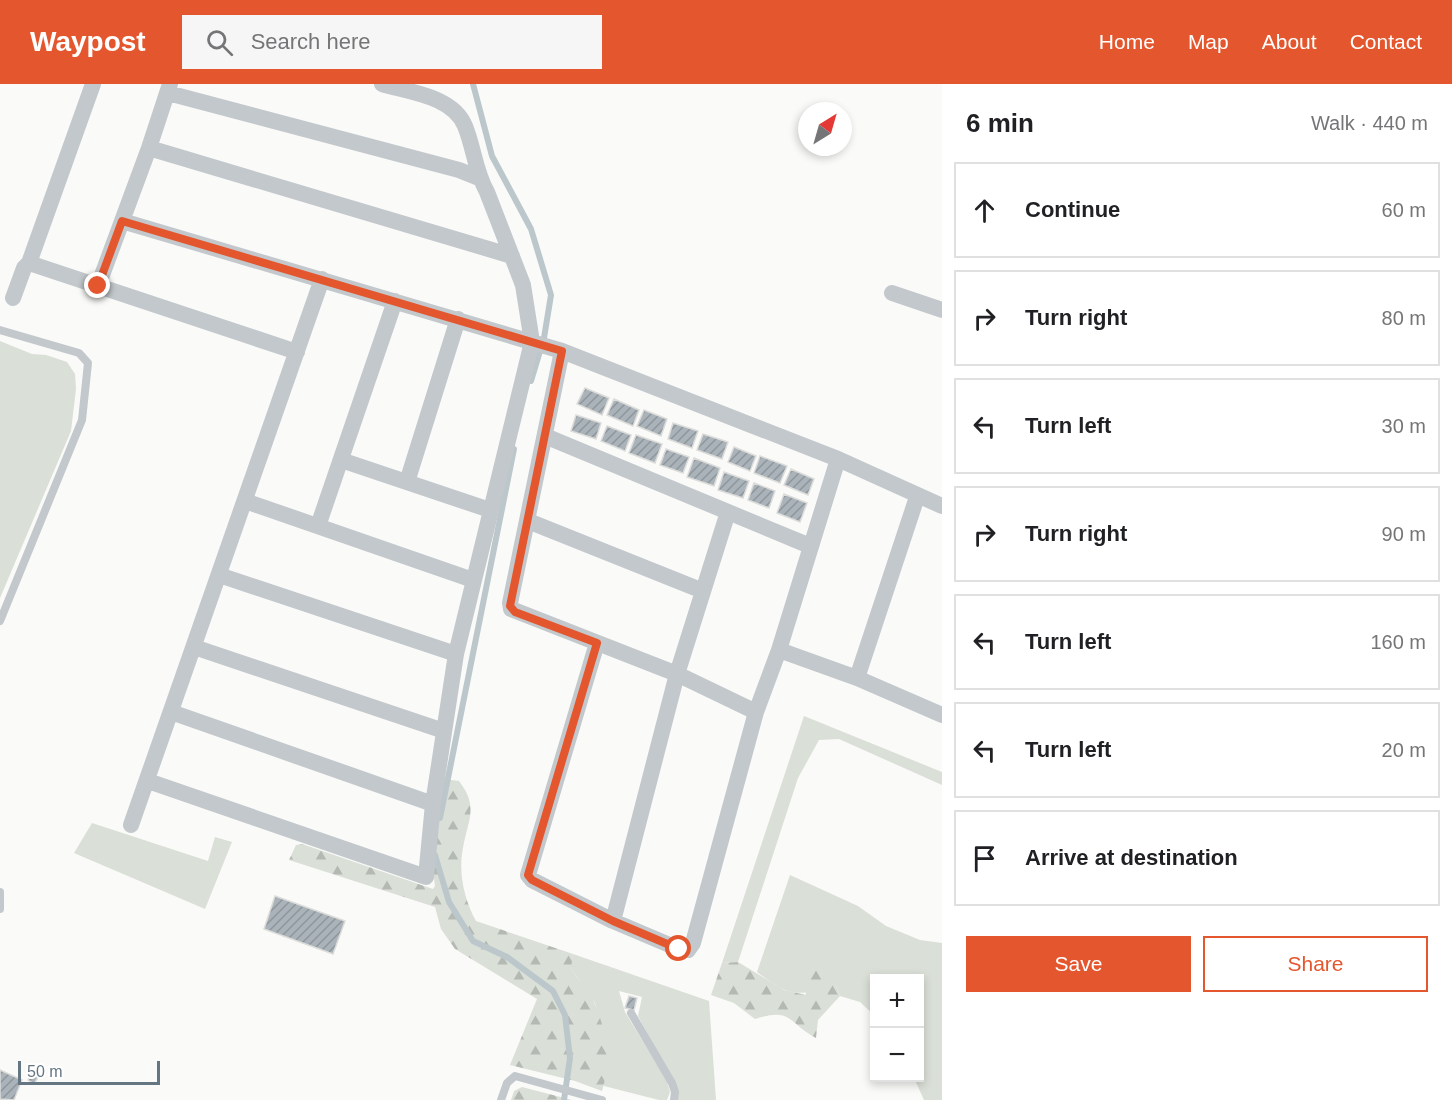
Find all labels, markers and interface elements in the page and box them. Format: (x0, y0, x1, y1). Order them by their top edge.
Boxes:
search box (182, 15, 602, 69)
text: Waypost (30, 26, 146, 57)
icon: search (203, 26, 236, 59)
text: Search here (251, 29, 371, 54)
text: Home (1099, 30, 1155, 53)
text: Map (1188, 30, 1229, 53)
text: About (1262, 30, 1317, 53)
text: Contact (1350, 30, 1422, 53)
north arrow (798, 102, 852, 156)
text: 6 min (966, 108, 1034, 138)
text: Walk · 440 m (1311, 112, 1428, 134)
icon: ahead (968, 194, 1001, 227)
text: Continue (1025, 197, 1120, 222)
text: 60 m (1382, 199, 1426, 221)
route end (84, 272, 110, 298)
icon: right (968, 302, 1001, 335)
text: Turn right (1025, 305, 1127, 330)
text: 80 m (1382, 307, 1426, 329)
icon: left (968, 410, 1001, 443)
text: Turn left (1025, 413, 1111, 438)
text: 30 m (1382, 415, 1426, 437)
icon: right (968, 518, 1001, 551)
text: Turn right (1025, 521, 1127, 546)
text: 90 m (1382, 523, 1426, 545)
icon: left (968, 626, 1001, 659)
text: Turn left (1025, 629, 1111, 654)
text: 160 m (1370, 631, 1426, 653)
icon: left (968, 734, 1001, 767)
text: Turn left (1025, 737, 1111, 762)
text: 20 m (1382, 739, 1426, 761)
icon: arrive (968, 842, 1001, 875)
text: Arrive at destination (1025, 845, 1238, 870)
route start (665, 935, 691, 961)
button: Save (966, 936, 1191, 992)
button: Share (1203, 936, 1428, 992)
map controls (870, 974, 924, 1082)
button: + (870, 974, 924, 1028)
button: − (870, 1028, 924, 1082)
scale bar (18, 1058, 160, 1086)
text: 50 m (27, 1063, 63, 1080)

